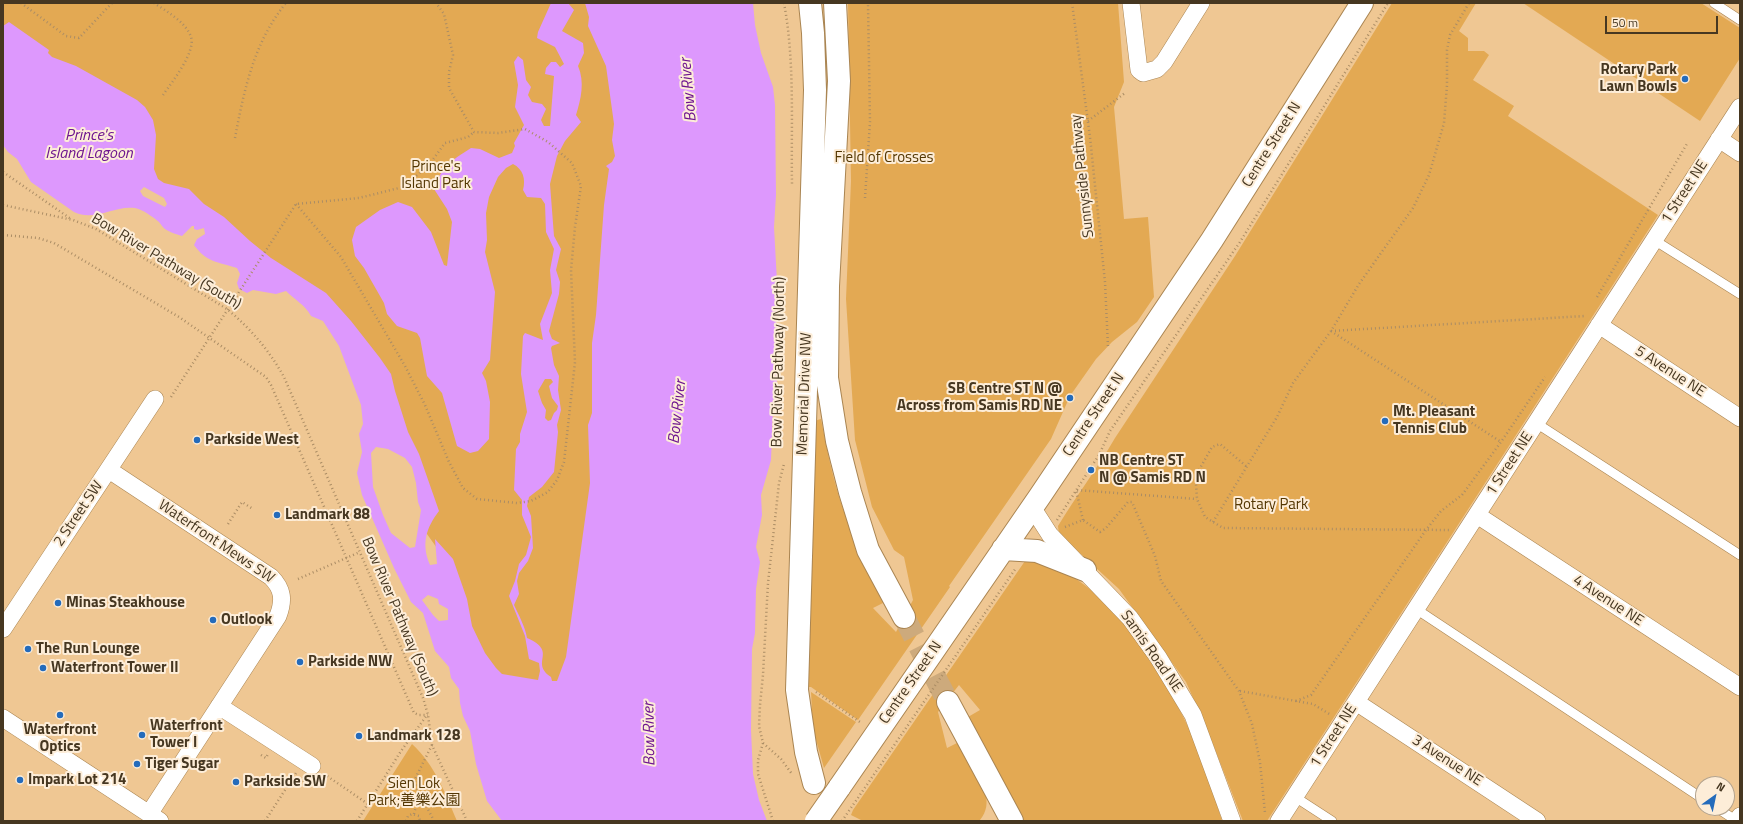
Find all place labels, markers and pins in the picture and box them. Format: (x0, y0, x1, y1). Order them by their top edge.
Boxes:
place label: Rotary Park Lawn Bowls (1599, 61, 1677, 96)
marker: Rotary Park Lawn Bowls (1680, 74, 1690, 84)
place label: SB Centre ST N @ Across from Samis RD NE (897, 380, 1062, 415)
marker: SB Centre ST N @ Across from Samis RD NE (1065, 393, 1075, 403)
place label: Mt. Pleasant Tennis Club (1393, 403, 1475, 438)
marker: Mt. Pleasant Tennis Club (1380, 416, 1390, 426)
place label: Parkside West (205, 431, 299, 449)
marker: Parkside West (192, 435, 202, 445)
place label: NB Centre ST N @ Samis RD N (1099, 452, 1206, 487)
marker: NB Centre ST N @ Samis RD N (1086, 465, 1096, 475)
place label: Landmark 88 (285, 506, 370, 524)
marker: Landmark 88 (272, 510, 282, 520)
place label: Minas Steakhouse (66, 594, 185, 612)
marker: Minas Steakhouse (53, 598, 63, 608)
place label: Outlook (221, 611, 272, 629)
marker: Outlook (208, 615, 218, 625)
place label: The Run Lounge (36, 640, 140, 658)
marker: The Run Lounge (23, 644, 33, 654)
place label: Parkside NW (308, 653, 392, 671)
marker: Parkside NW (295, 657, 305, 667)
place label: Waterfront Tower II (51, 659, 179, 677)
marker: Waterfront Tower II (38, 663, 48, 673)
marker: Waterfront Optics (55, 710, 65, 720)
place label: Waterfront Tower I (150, 717, 223, 752)
place label: Waterfront Optics (24, 721, 96, 756)
place label: Landmark 128 (367, 727, 460, 745)
marker: Waterfront Tower I (137, 730, 147, 740)
marker: Landmark 128 (354, 731, 364, 741)
place label: Tiger Sugar (145, 755, 219, 773)
marker: Tiger Sugar (132, 759, 142, 769)
place label: Impark Lot 214 (28, 771, 126, 789)
place label: Parkside SW (244, 773, 326, 791)
marker: Impark Lot 214 (15, 775, 25, 785)
marker: Parkside SW (231, 777, 241, 787)

